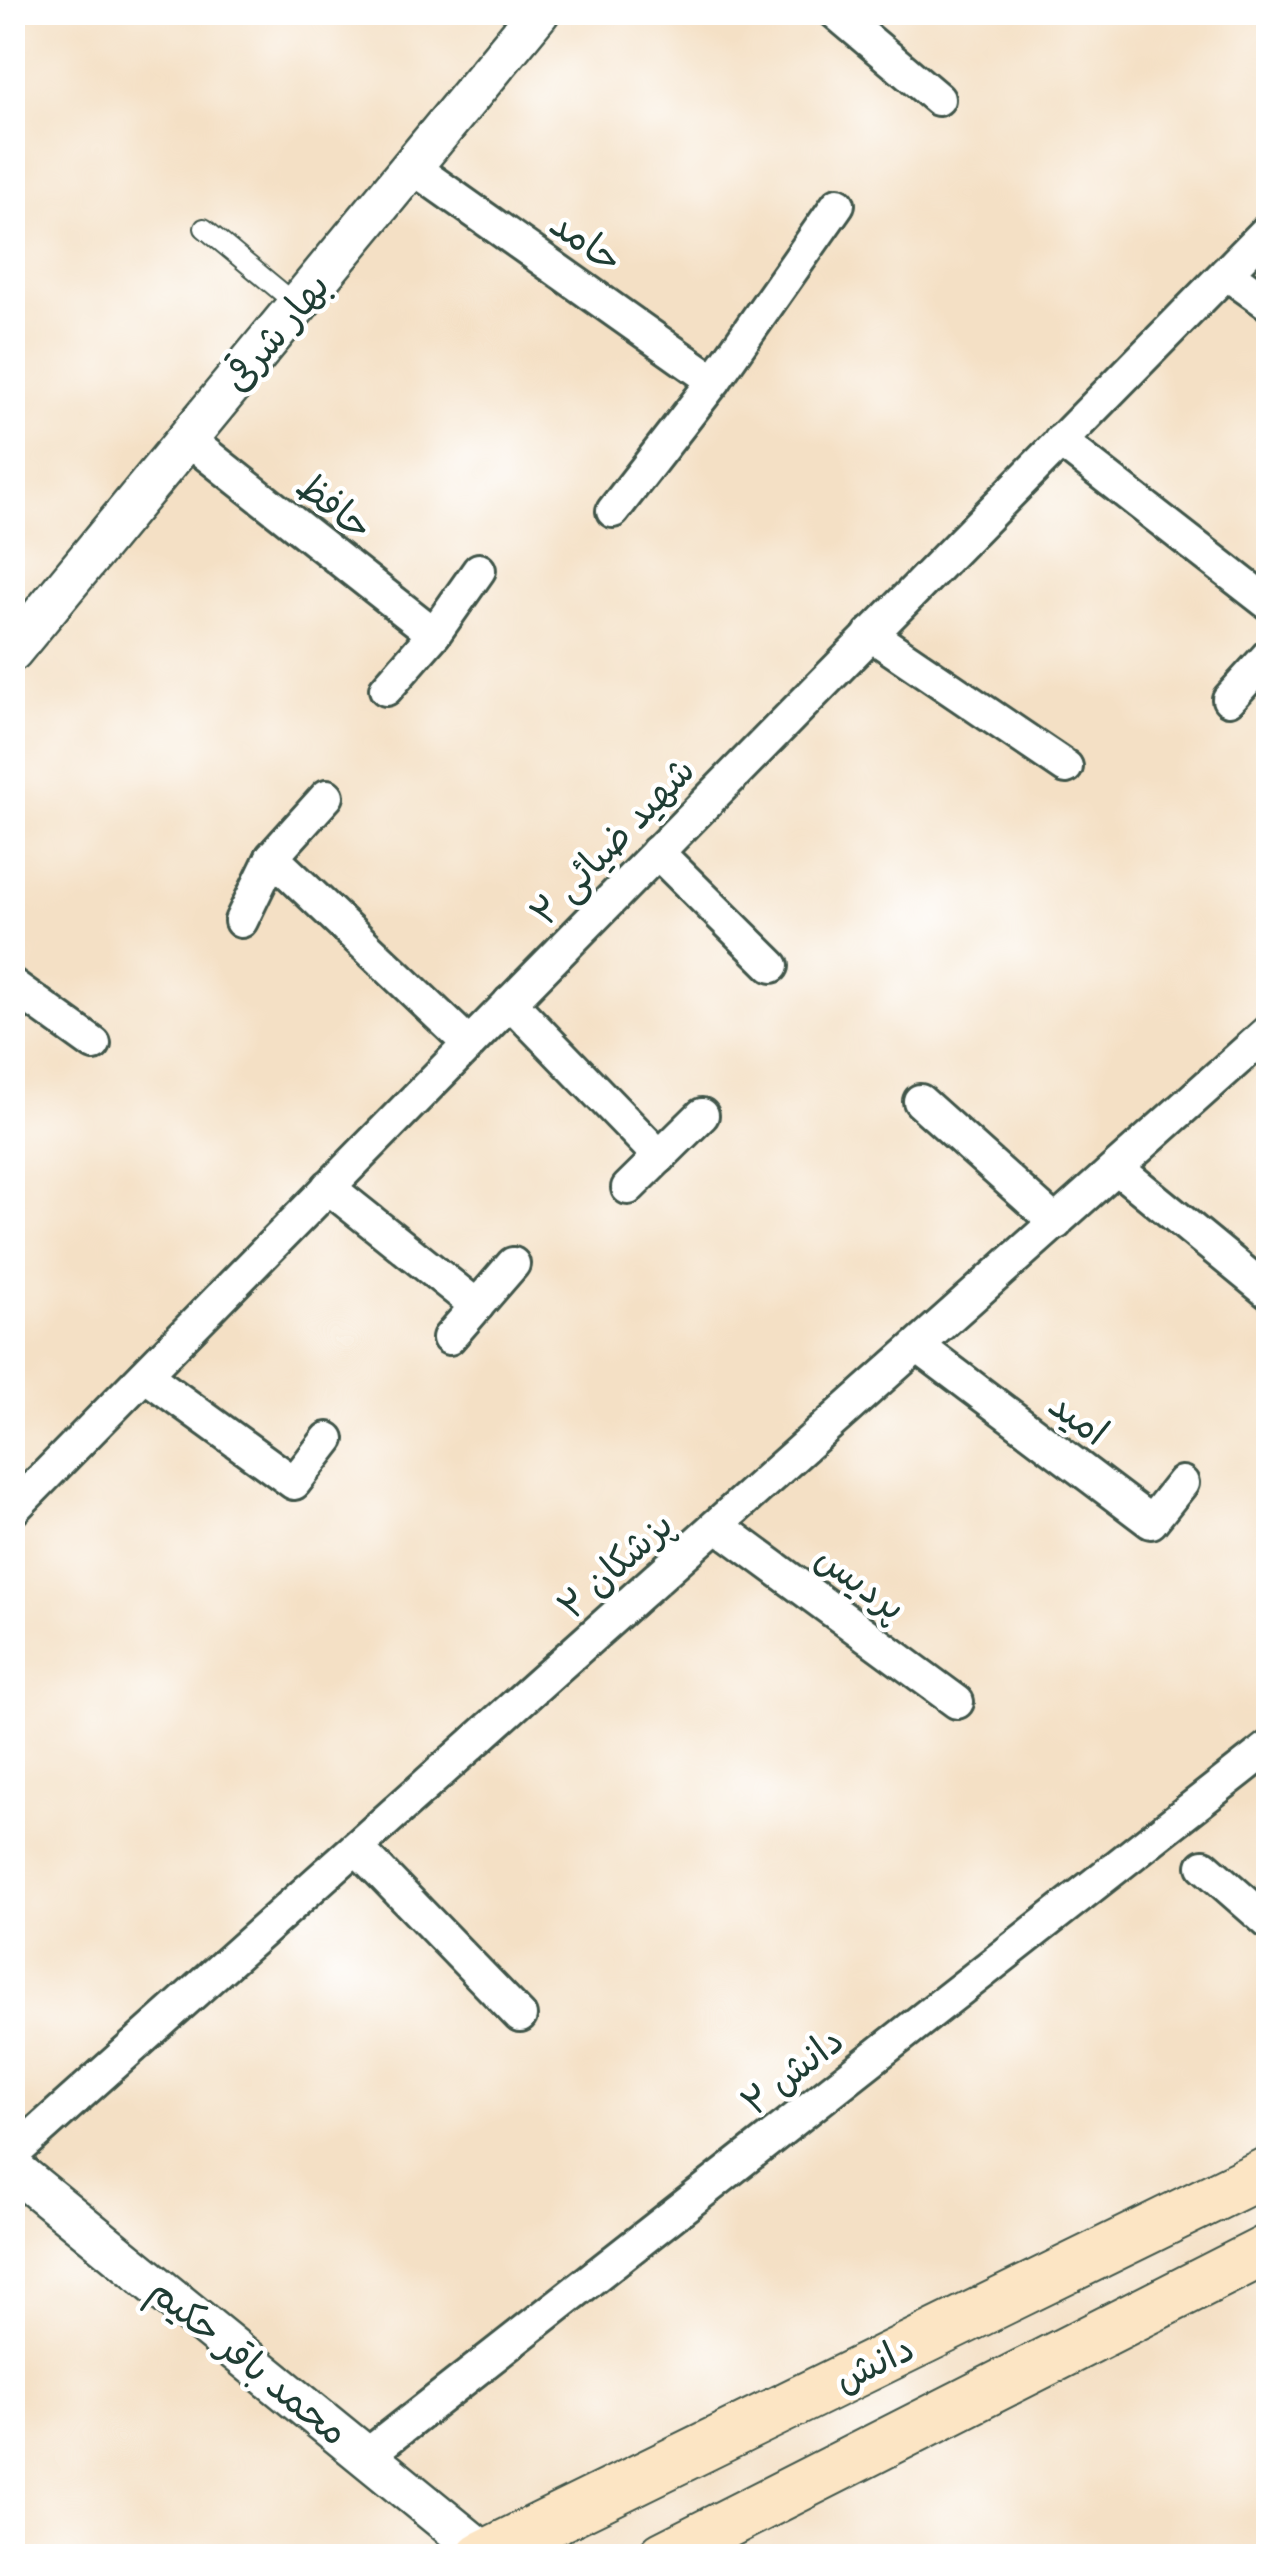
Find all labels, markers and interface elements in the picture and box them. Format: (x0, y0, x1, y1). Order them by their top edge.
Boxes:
street label: حامد (540, 197, 633, 283)
street label: بهار شرقی (210, 261, 341, 402)
street label: حافظ (287, 459, 385, 551)
street label: شهید ضیائی ۲ (517, 744, 705, 936)
street label: امید (1039, 1378, 1120, 1457)
street label: پزشکان ۲ (545, 1498, 683, 1630)
street label: پردیس (806, 1531, 917, 1632)
street label: دانش ۲ (729, 2014, 853, 2127)
street label: محمد باقر حکیم (137, 2264, 360, 2460)
street label: دانش (825, 2321, 922, 2404)

